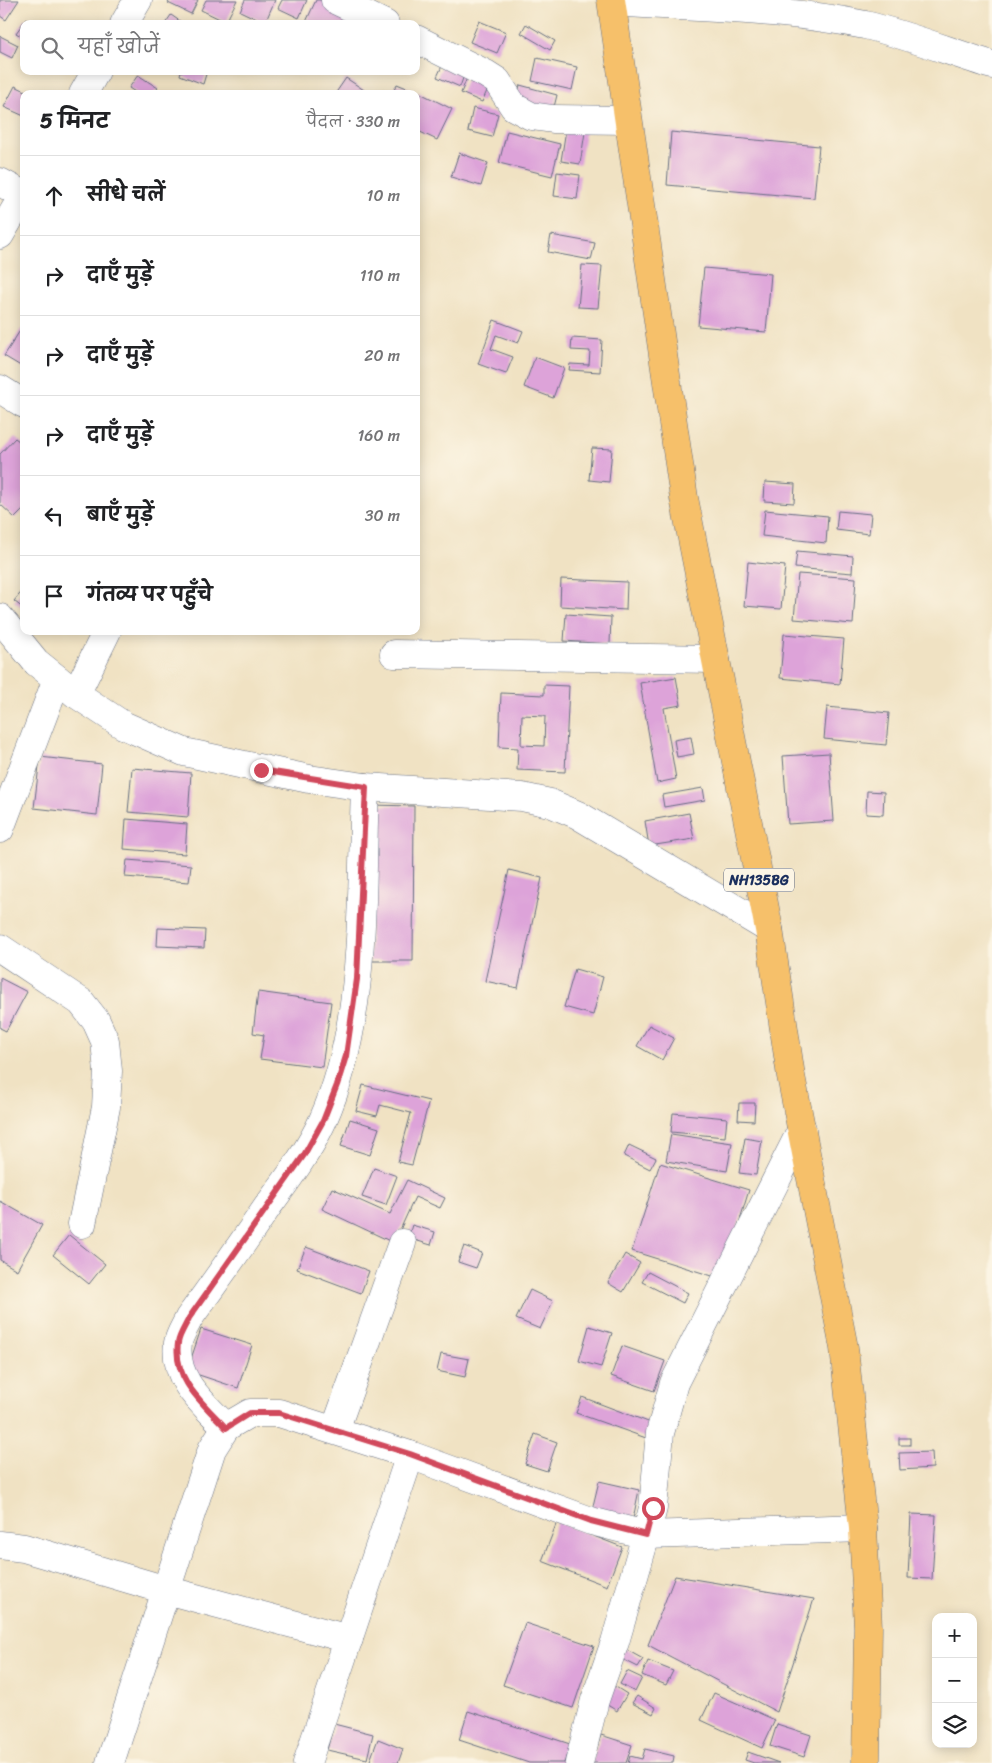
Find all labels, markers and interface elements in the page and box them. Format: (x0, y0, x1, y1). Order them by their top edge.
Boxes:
search box (20, 20, 420, 75)
text: यहाँ खोजें (78, 30, 160, 63)
icon: search (38, 34, 66, 62)
text: 5 मिनट (40, 102, 109, 140)
text: पैदल · 330 m (306, 107, 400, 136)
text: सीधे चलें (87, 178, 165, 211)
text: 10 m (367, 181, 400, 210)
icon: ahead (40, 182, 68, 210)
text: दाएँ मुड़ें (87, 258, 153, 291)
text: 110 m (360, 261, 400, 290)
icon: right (40, 262, 68, 290)
text: दाएँ मुड़ें (87, 338, 153, 371)
text: 20 m (364, 341, 400, 370)
icon: right (40, 342, 68, 370)
text: दाएँ मुड़ें (87, 418, 153, 451)
text: 160 m (357, 421, 400, 450)
icon: right (40, 422, 68, 450)
text: बाएँ मुड़ें (87, 498, 154, 531)
text: 30 m (365, 501, 400, 530)
icon: left (40, 502, 68, 530)
text: गंतव्य पर पहुँचे (87, 578, 212, 611)
icon: arrive (40, 582, 68, 610)
route end (250, 759, 273, 782)
road number: NH135BG (724, 868, 794, 892)
route start (642, 1497, 665, 1520)
map controls (932, 1613, 977, 1748)
button: + (932, 1613, 977, 1658)
button: − (932, 1658, 977, 1703)
button: layers (932, 1703, 977, 1748)

